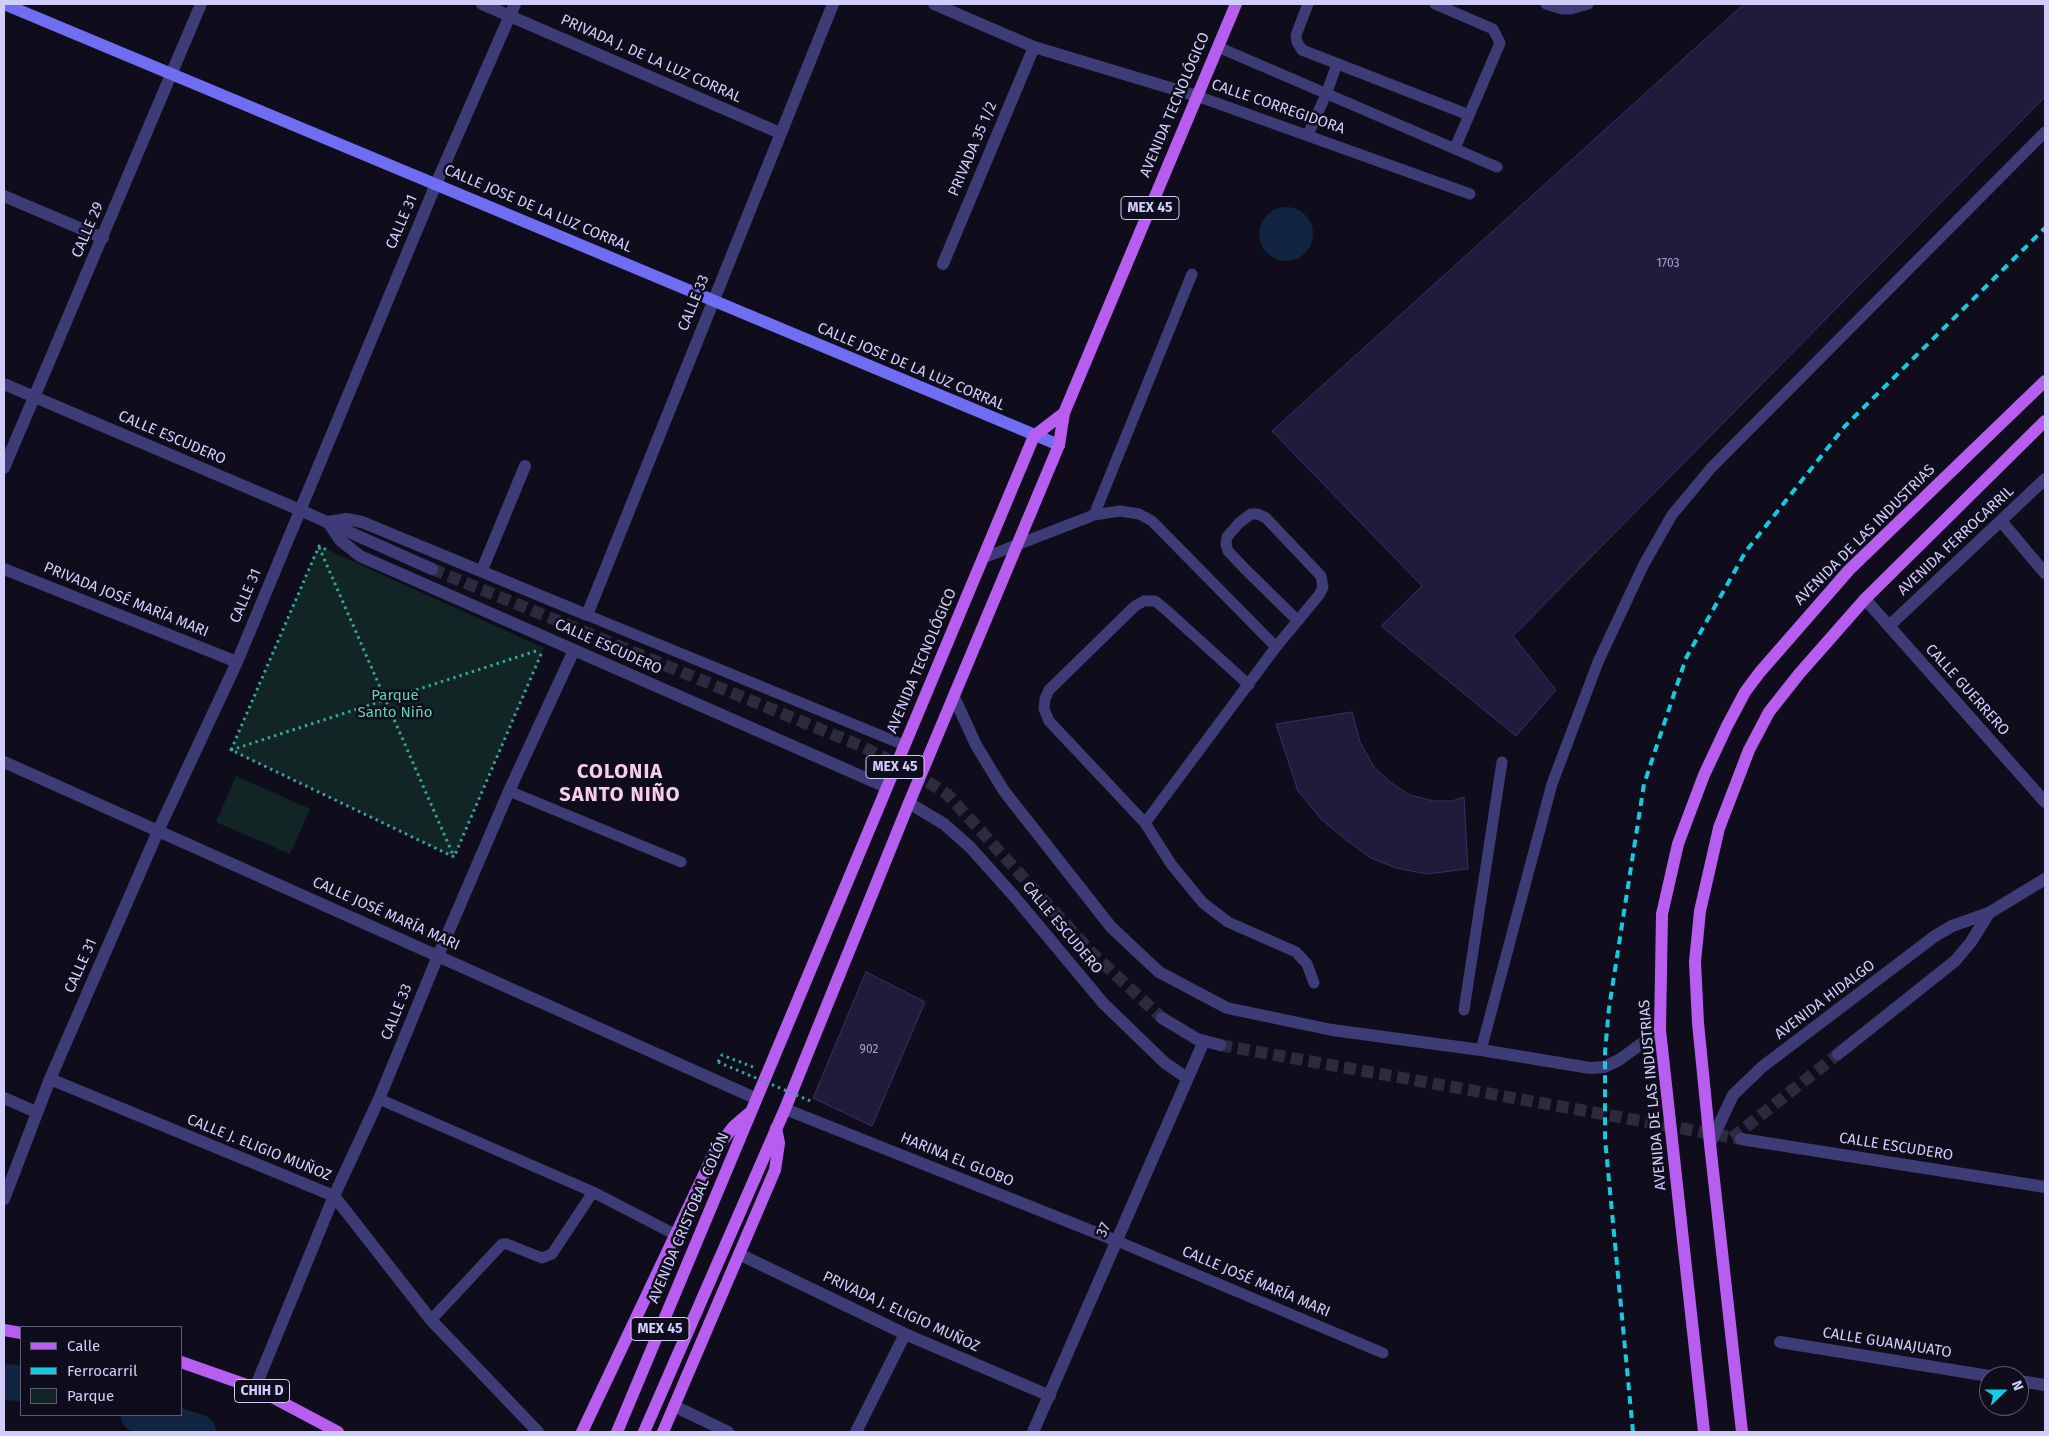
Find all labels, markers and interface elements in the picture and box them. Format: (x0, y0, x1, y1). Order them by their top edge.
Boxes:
street label: PRIVADA J. DE LA LUZ CORRAL (558, 11, 744, 107)
street label: AVENIDA TECNOLÓGICO (1136, 30, 1214, 180)
street label: CALLE CORREGIDORA (1209, 76, 1347, 138)
street label: PRIVADA 35 1/2 (945, 99, 1001, 199)
street label: CALLE JOSE DE LA LUZ CORRAL (441, 161, 635, 257)
street label: CALLE 31 (382, 192, 422, 252)
road number: MEX 45 (1121, 197, 1179, 220)
street label: CALLE 29 (68, 199, 108, 261)
house number: 1703 (1657, 257, 1679, 271)
street label: CALLE 33 (675, 272, 713, 334)
street label: CALLE JOSE DE LA LUZ CORRAL (814, 319, 1008, 415)
street label: CALLE ESCUDERO (115, 407, 229, 469)
street label: AVENIDA DE LAS INDUSTRIAS (1791, 461, 1939, 609)
street label: AVENIDA FERROCARRIL (1894, 482, 2018, 600)
street label: PRIVADA JOSÉ MARÍA MARI (41, 559, 211, 641)
street label: CALLE 31 (226, 566, 266, 626)
street label: AVENIDA TECNOLÓGICO (883, 586, 961, 736)
street label: CALLE ESCUDERO (552, 615, 664, 679)
street label: CALLE GUERRERO (1921, 641, 2013, 739)
park label: Parque Santo Niño (357, 687, 433, 722)
road number: MEX 45 (866, 756, 924, 779)
district label: COLONIA SANTO NIÑO (558, 760, 682, 807)
street label: CALLE JOSÉ MARÍA MARI (310, 873, 462, 955)
street label: CALLE ESCUDERO (1018, 878, 1106, 978)
street label: CALLE 31 (61, 936, 101, 996)
street label: AVENIDA HIDALGO (1771, 956, 1879, 1044)
street label: CALLE 33 (378, 981, 416, 1043)
street label: AVENIDA DE LAS INDUSTRIAS (1636, 999, 1670, 1191)
house number: 902 (860, 1043, 878, 1057)
street label: CALLE J. ELIGIO MUÑOZ (184, 1111, 334, 1185)
street label: HARINA EL GLOBO (898, 1129, 1016, 1191)
street label: CALLE ESCUDERO (1838, 1129, 1954, 1165)
street label: AVENIDA CRISTOBAL COLÓN (645, 1130, 733, 1306)
street label: 37 (1093, 1220, 1115, 1240)
street label: CALLE JOSÉ MARÍA MARI (1179, 1243, 1333, 1321)
street label: PRIVADA J. ELIGIO MUÑOZ (820, 1268, 982, 1356)
road number: MEX 45 (631, 1318, 689, 1340)
street label: CALLE GUANAJUATO (1821, 1324, 1953, 1362)
legend (20, 1326, 182, 1416)
text: Calle (67, 1337, 100, 1355)
text: Ferrocarril (67, 1362, 137, 1380)
north arrow (1979, 1366, 2029, 1416)
text: N (2008, 1378, 2027, 1393)
road number: CHIH D (234, 1380, 290, 1402)
text: Parque (67, 1387, 114, 1405)

